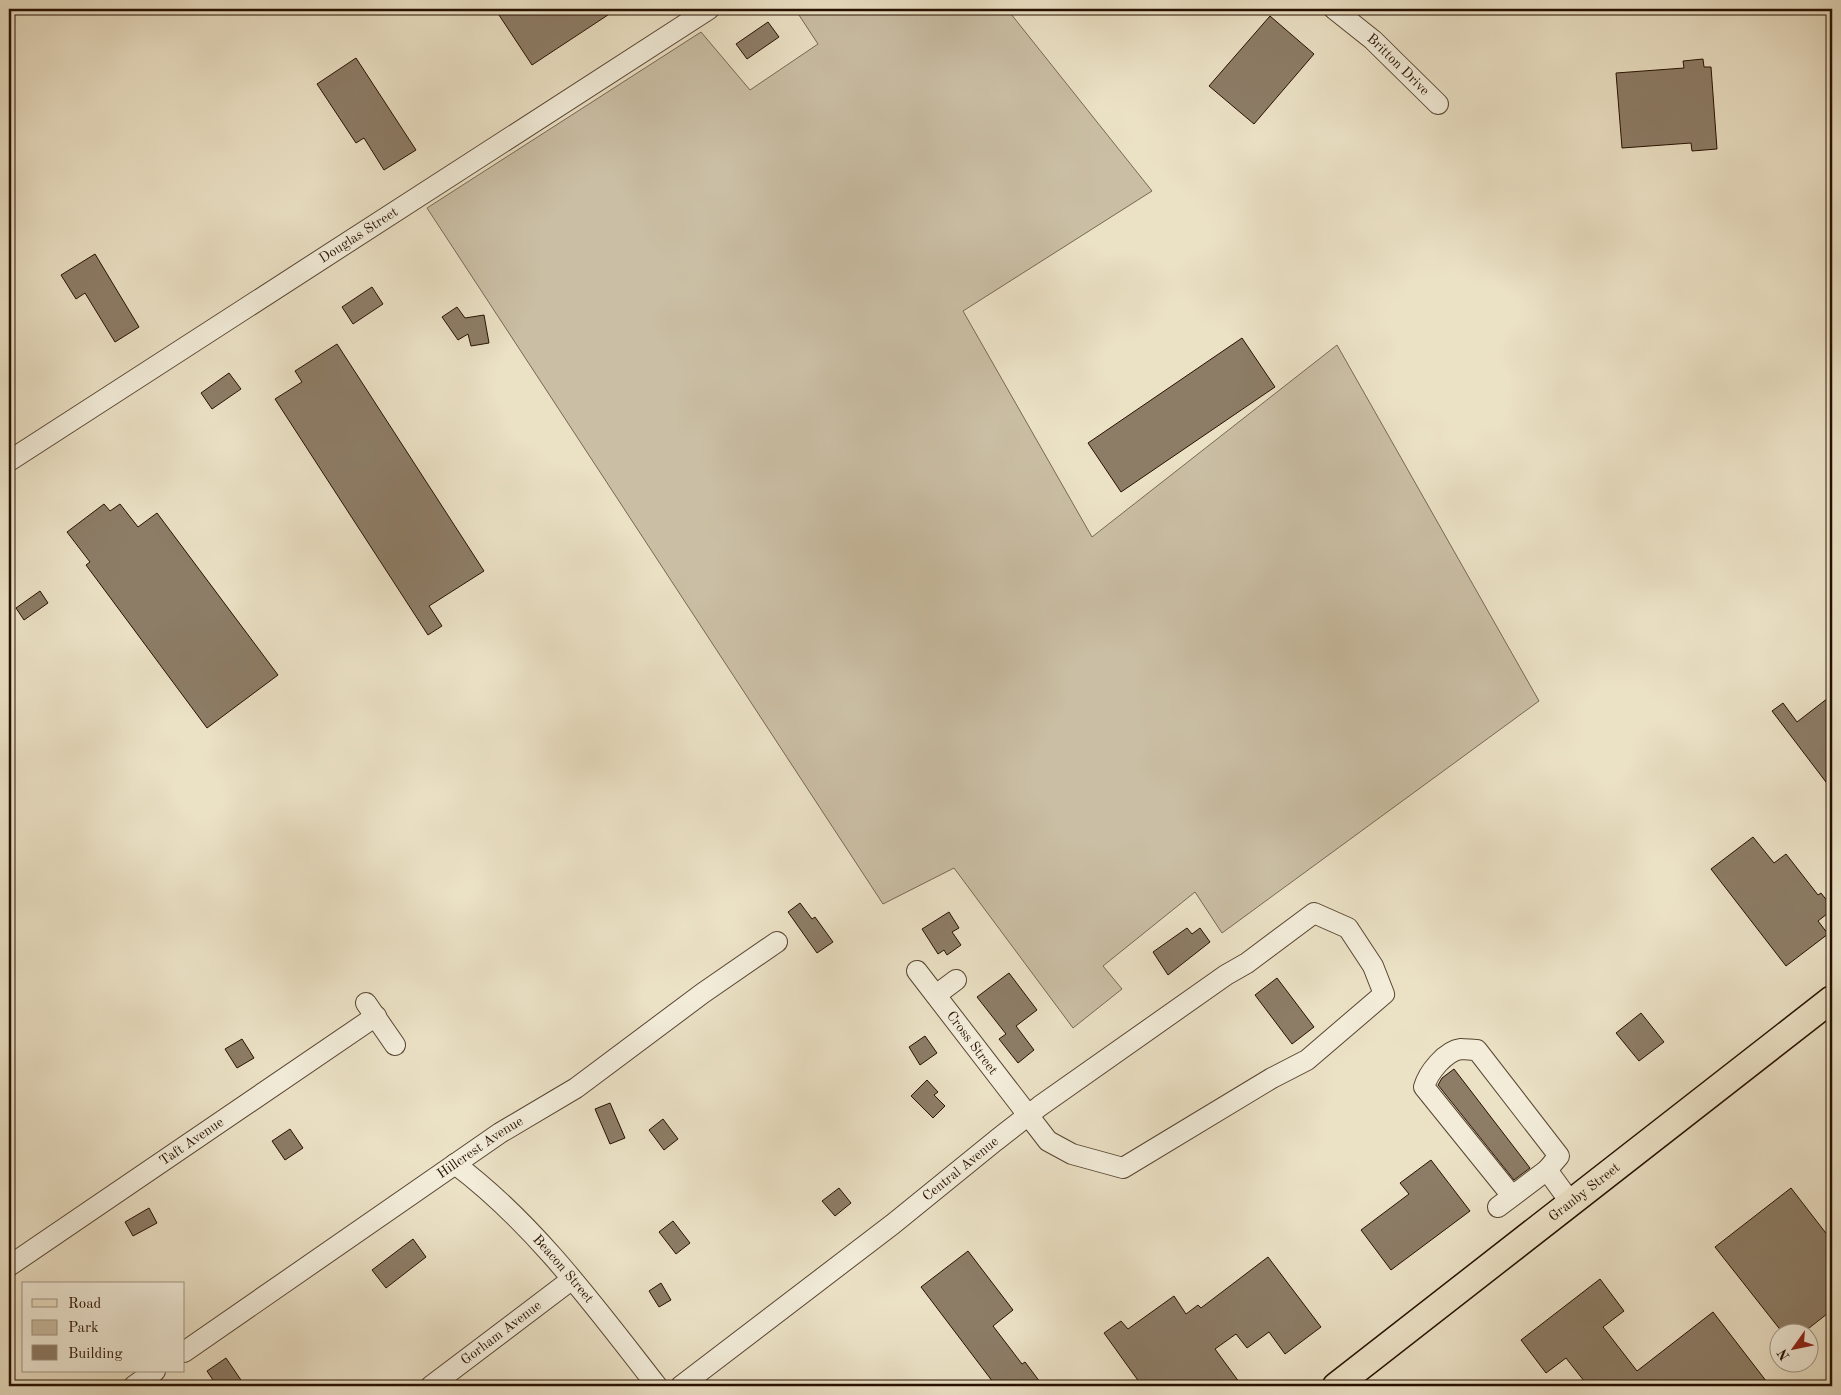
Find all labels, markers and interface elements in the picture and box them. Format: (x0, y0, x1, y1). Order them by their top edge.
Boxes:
street label: Britton Drive (1364, 31, 1432, 98)
street label: Douglas Street (317, 205, 400, 266)
street label: Cross Street (944, 1009, 1000, 1077)
street label: Hillcrest Avenue (435, 1114, 526, 1181)
street label: Taft Avenue (157, 1115, 226, 1168)
street label: Central Avenue (920, 1134, 1001, 1204)
street label: Granby Street (1546, 1160, 1623, 1224)
street label: Beacon Street (530, 1232, 596, 1306)
legend (22, 1282, 185, 1372)
text: Road (68, 1297, 102, 1312)
street label: Gorham Avenue (458, 1298, 544, 1368)
text: Park (68, 1321, 99, 1336)
north arrow (1768, 1322, 1818, 1372)
text: N (1775, 1346, 1793, 1363)
text: Building (68, 1347, 123, 1362)

